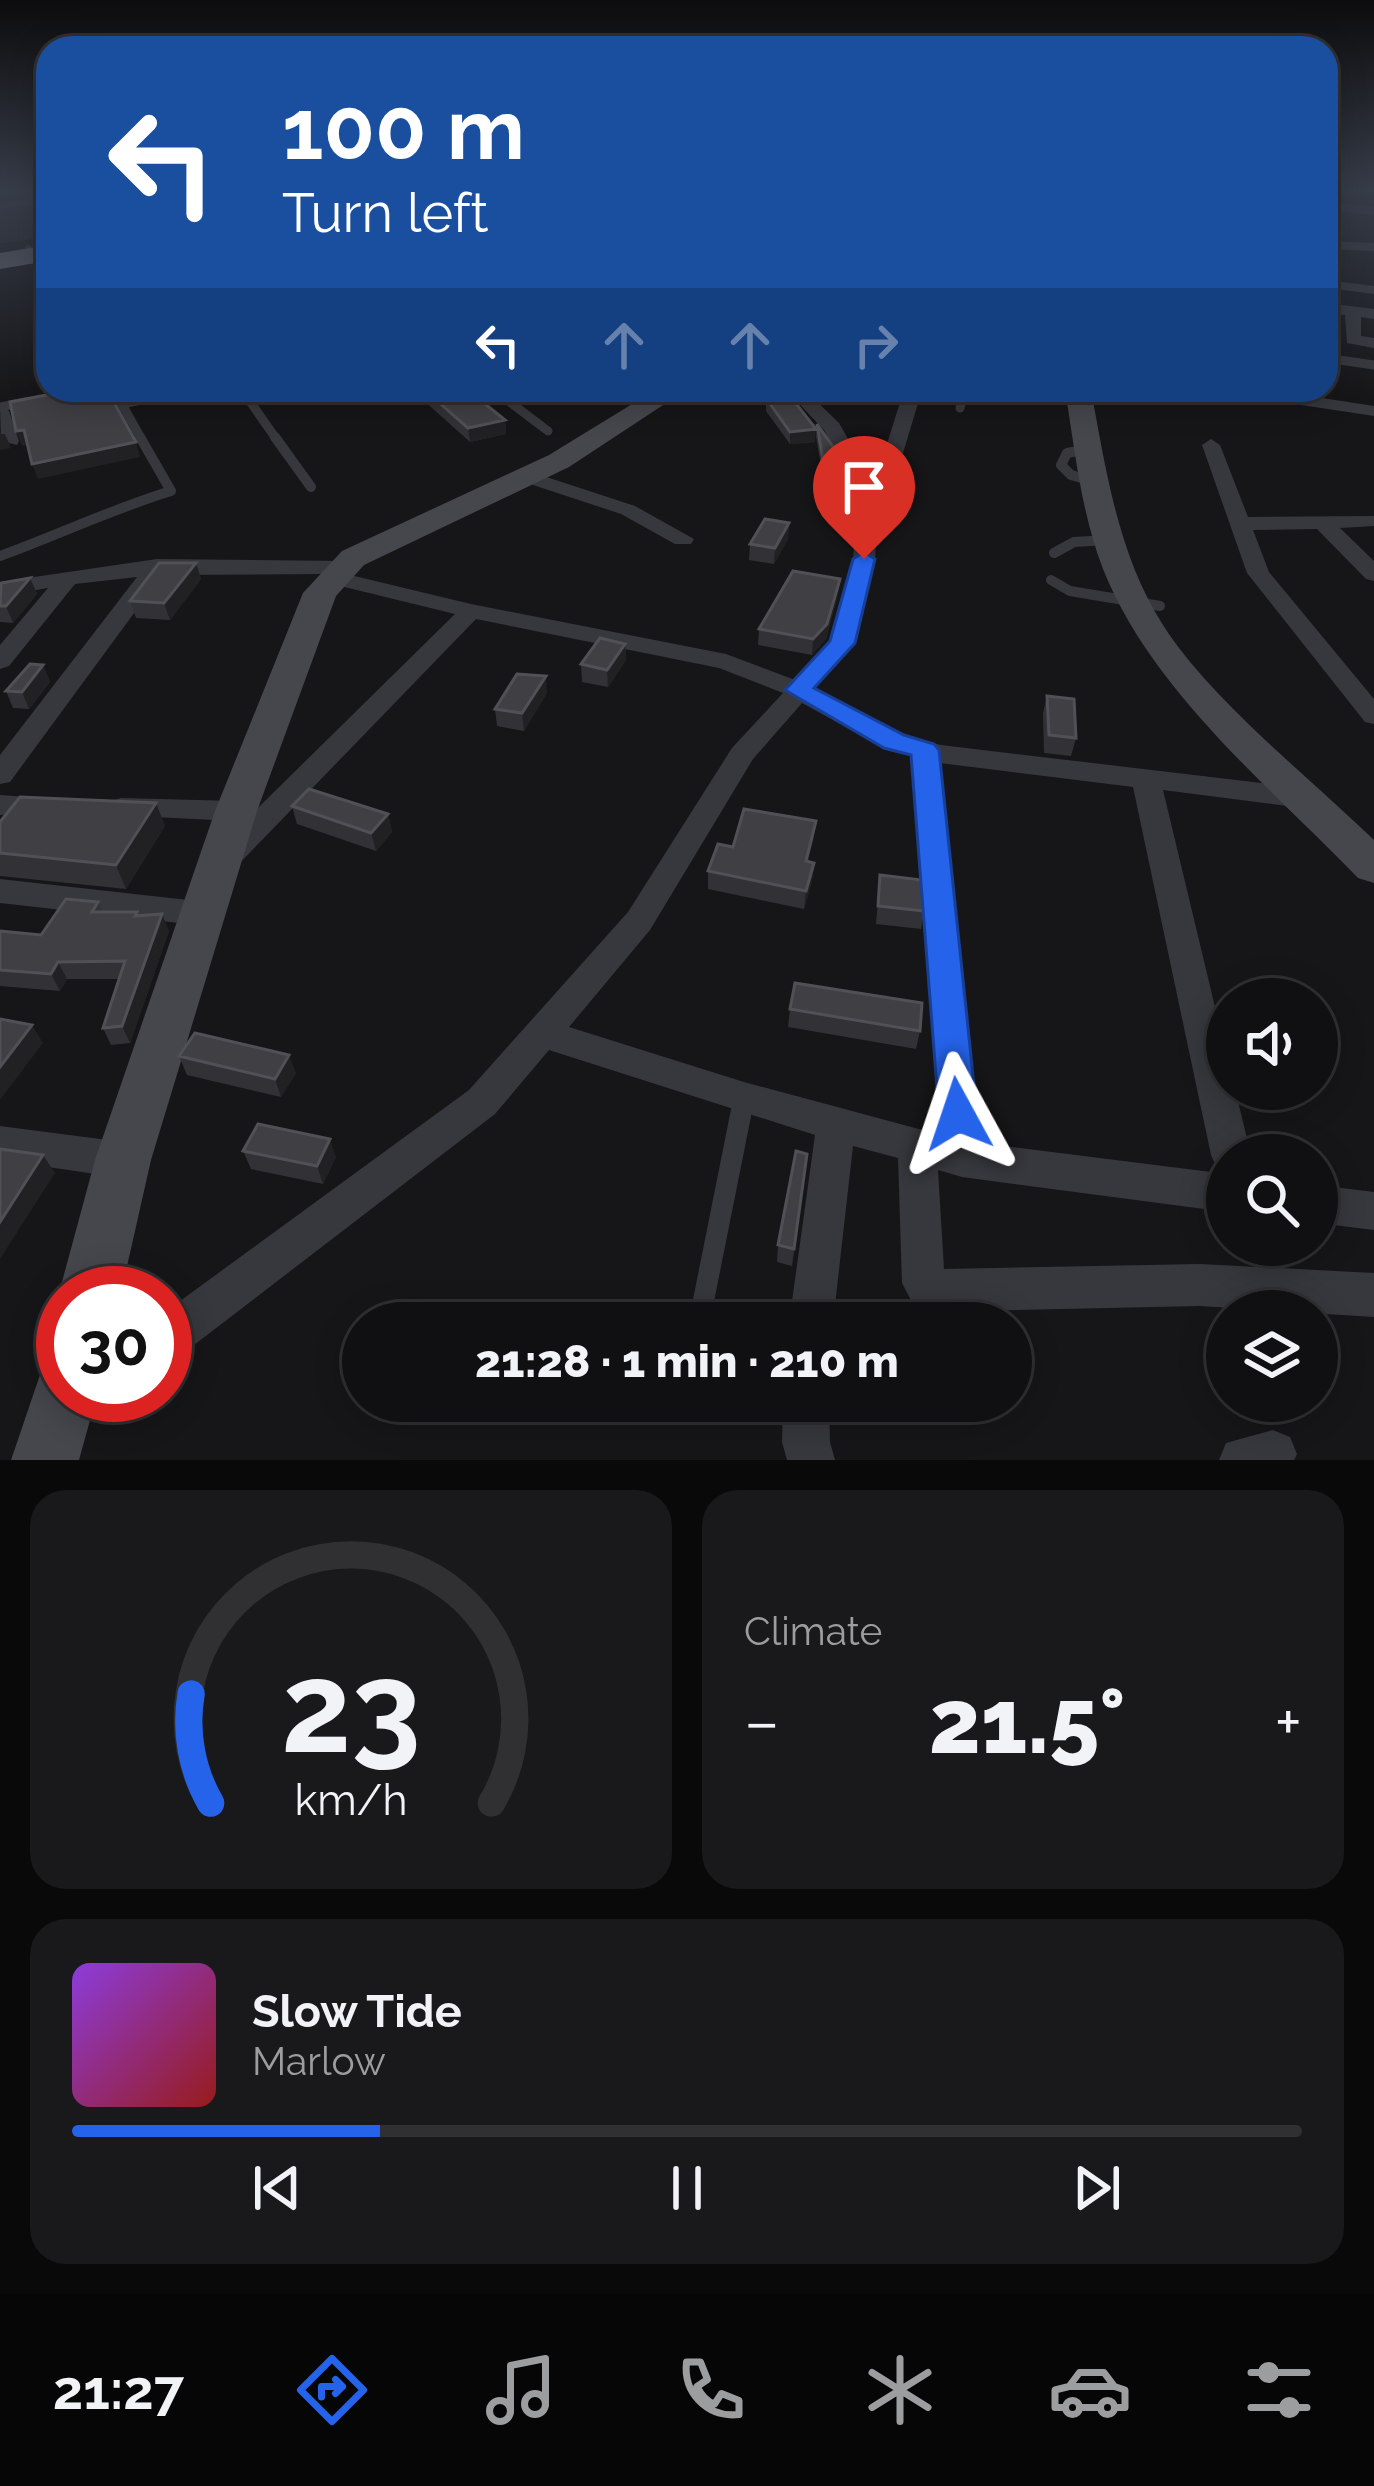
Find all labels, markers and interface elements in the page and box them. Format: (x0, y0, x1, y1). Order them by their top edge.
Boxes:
text: 100 m (282, 80, 525, 179)
icon: left (84, 84, 240, 240)
text: Turn left (282, 181, 489, 245)
icon: left (465, 312, 531, 378)
icon: ahead (591, 312, 657, 378)
icon: ahead (717, 312, 783, 378)
icon: right (843, 312, 909, 378)
pin (813, 436, 915, 559)
icon: arrive (831, 454, 897, 520)
map controls (1206, 978, 1338, 1422)
button: sound (1206, 978, 1338, 1110)
position arrow (895, 1051, 1021, 1177)
button: search (1206, 1134, 1338, 1266)
speed limit sign: 30 (36, 1266, 192, 1422)
button: layers (1206, 1290, 1338, 1422)
text: 21:28 · 1 min · 210 m (475, 1335, 899, 1388)
text: Climate (744, 1608, 882, 1654)
text: 23 (281, 1635, 421, 1781)
text: 21.5° (929, 1668, 1126, 1774)
text: − (744, 1683, 780, 1760)
text: + (1275, 1683, 1302, 1760)
text: km/h (294, 1774, 408, 1824)
text: Slow Tide (252, 1985, 462, 2038)
text: Marlow (252, 2038, 386, 2084)
icon: previous (244, 2155, 310, 2221)
icon: pause (654, 2155, 720, 2221)
icon: next (1064, 2155, 1130, 2221)
icon: directions (290, 2348, 374, 2432)
icon: music (479, 2348, 563, 2432)
icon: phone (669, 2348, 753, 2432)
icon: climate (858, 2348, 942, 2432)
icon: car (1048, 2348, 1132, 2432)
icon: filters (1237, 2348, 1321, 2432)
text: 21:27 (53, 2358, 184, 2422)

